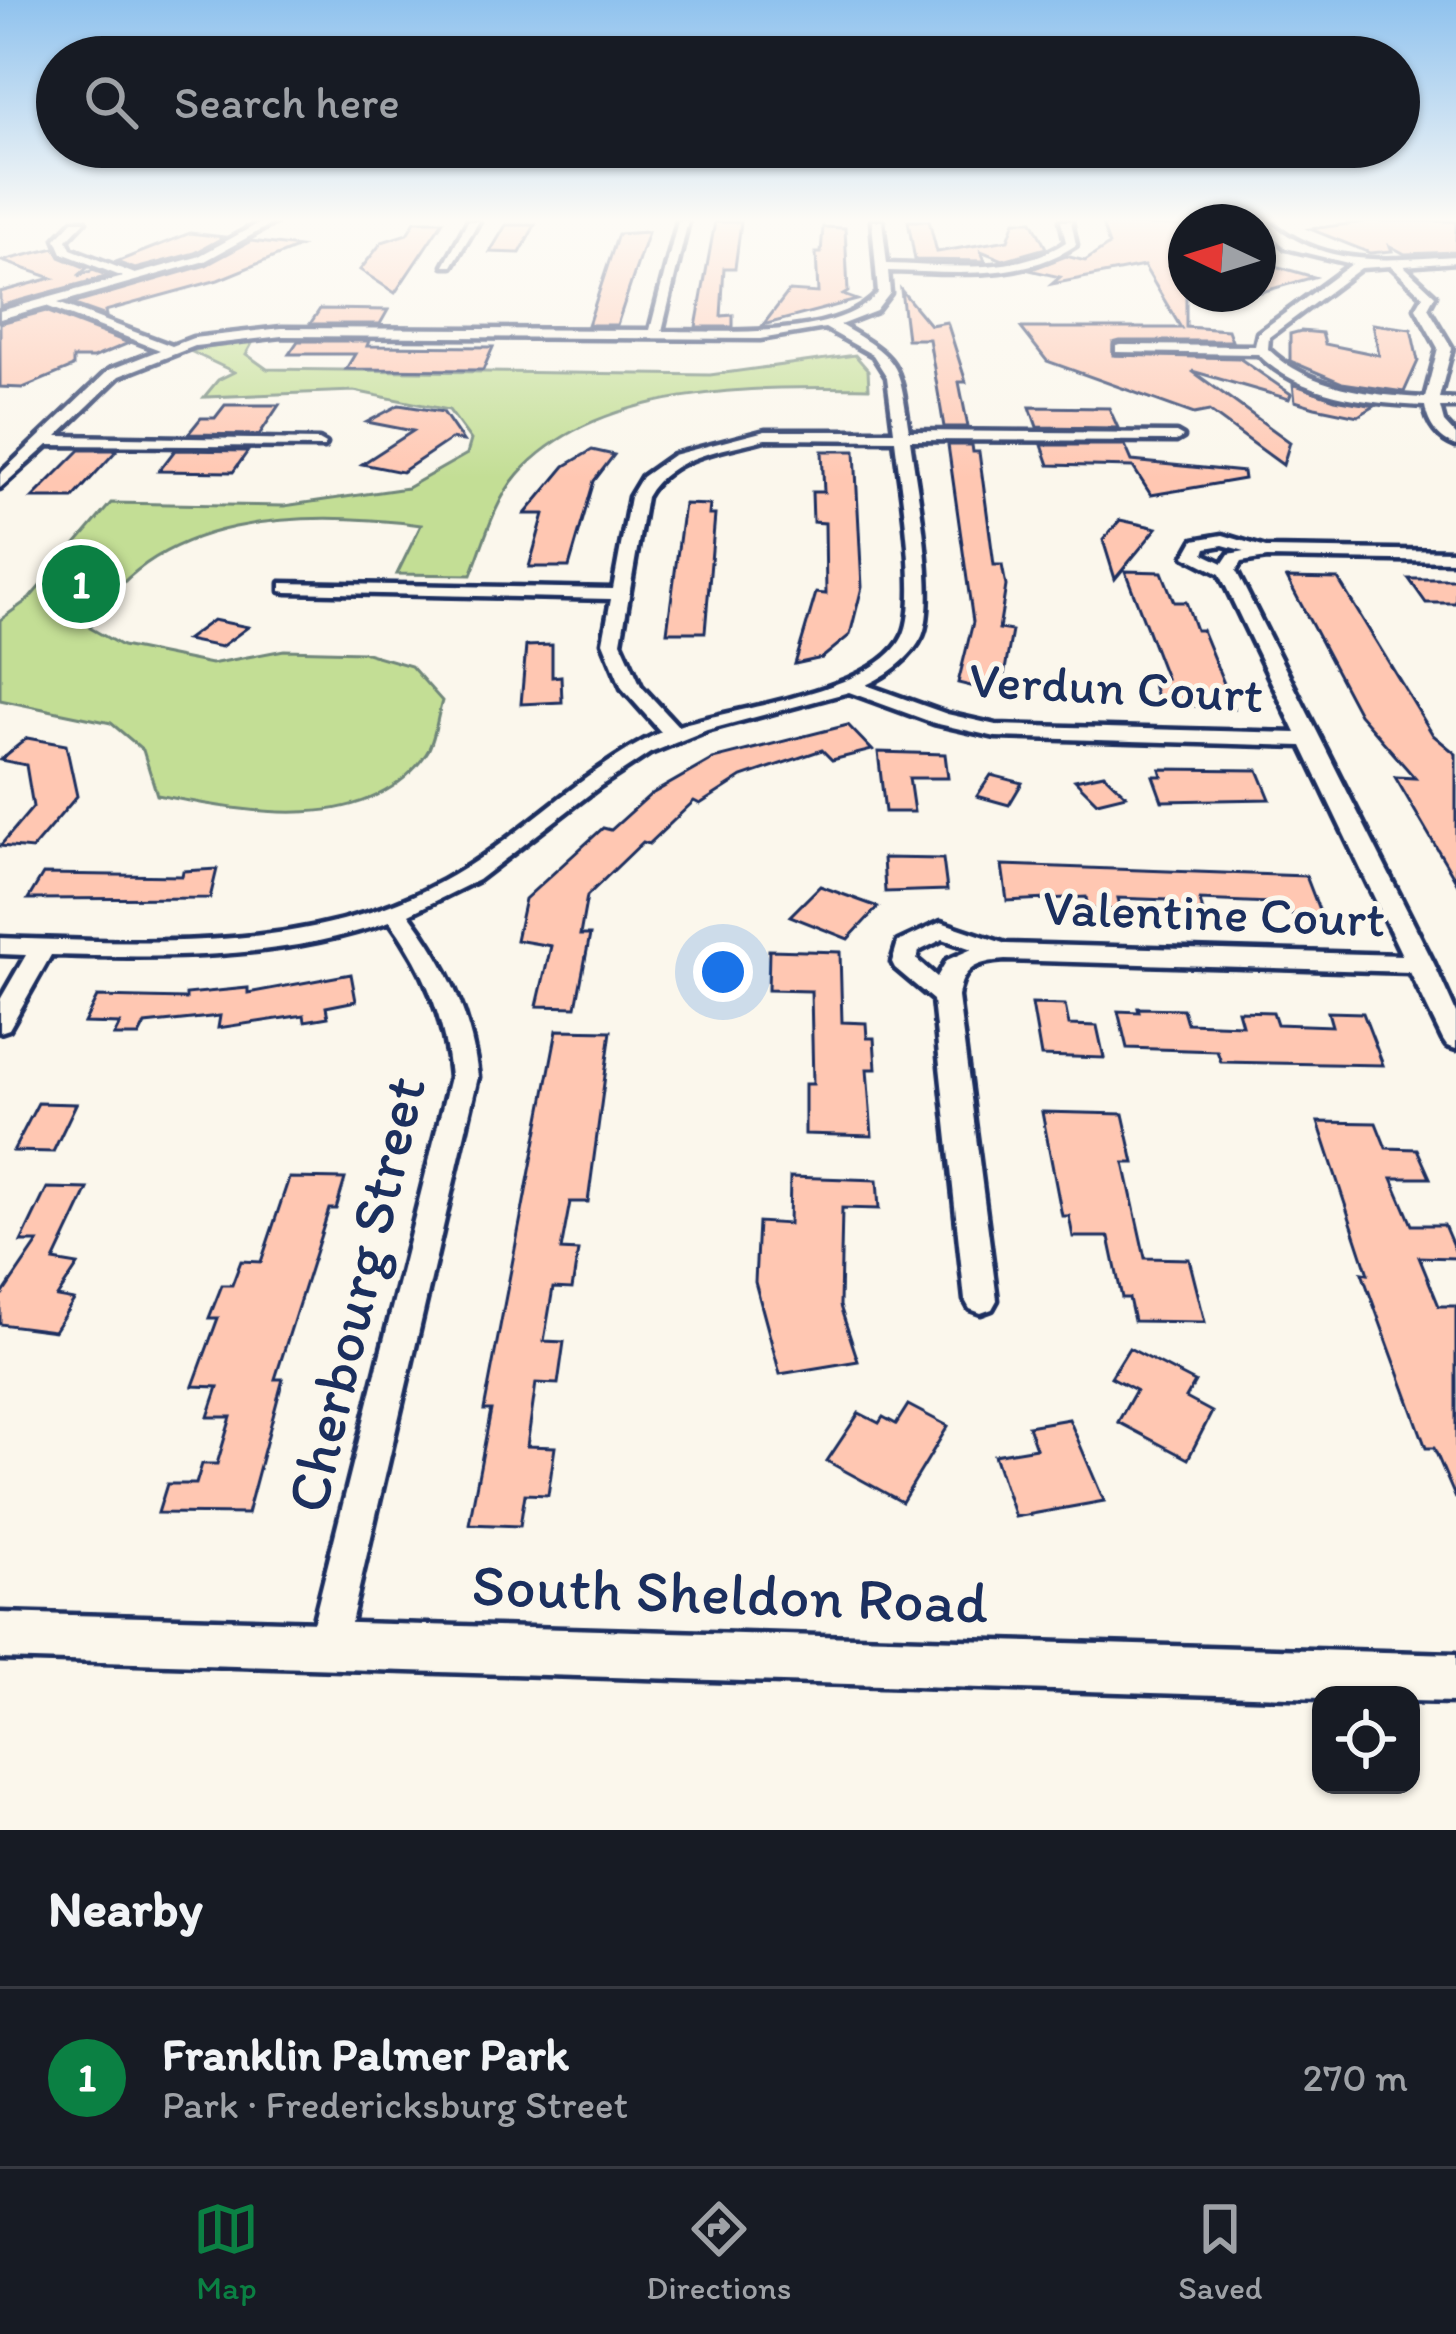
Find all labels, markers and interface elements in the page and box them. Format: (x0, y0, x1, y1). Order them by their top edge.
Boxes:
search box (36, 36, 1420, 168)
icon: search (78, 69, 144, 135)
text: Search here (174, 75, 400, 129)
north arrow (1168, 204, 1276, 312)
pin: 1 (42, 539, 120, 629)
street label: Verdun Court (967, 649, 1265, 725)
street label: Valentine Court (1042, 877, 1386, 949)
your location (693, 942, 753, 1002)
street label: Cherbourg Street (270, 1069, 440, 1519)
street label: South Sheldon Road (471, 1548, 989, 1638)
map controls (1312, 1686, 1420, 1794)
button: locate (1312, 1686, 1420, 1794)
text: Nearby (48, 1878, 203, 1939)
text: Franklin Palmer Park (162, 2027, 569, 2081)
text: 1 (78, 2054, 96, 2101)
text: 270 m (1303, 2054, 1408, 2101)
text: Park · Fredericksburg Street (162, 2081, 628, 2128)
tab: Map (193, 2196, 259, 2307)
tab: Directions (646, 2196, 791, 2307)
tab: Saved (1178, 2196, 1263, 2307)

